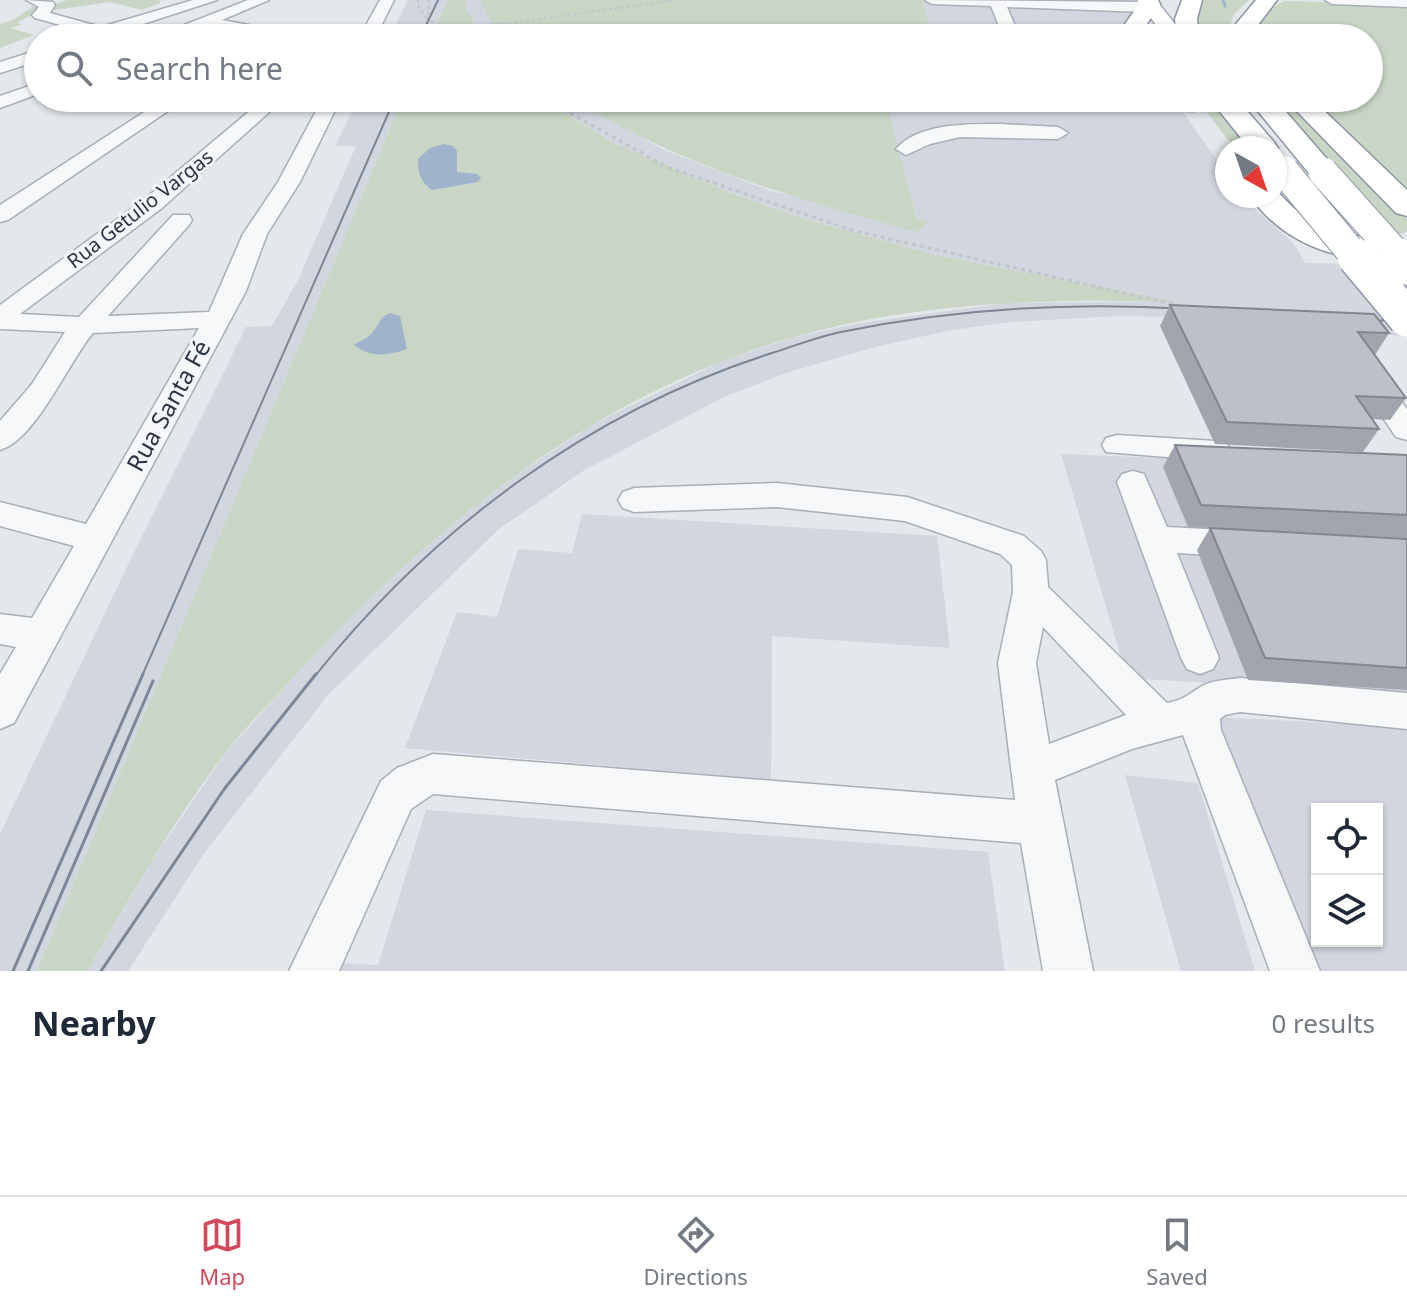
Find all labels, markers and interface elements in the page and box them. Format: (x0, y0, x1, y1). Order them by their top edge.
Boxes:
search box (24, 24, 1383, 112)
icon: search (52, 46, 96, 90)
text: Search here (116, 48, 283, 89)
north arrow (1215, 136, 1287, 208)
street label: Rua Getulio Vargas (61, 143, 218, 274)
street label: Rua Santa Fé (118, 334, 217, 477)
map controls (1311, 803, 1383, 947)
button: locate (1311, 803, 1383, 875)
button: layers (1311, 875, 1383, 947)
text: Nearby (32, 1000, 156, 1046)
text: 0 results (1271, 1005, 1375, 1041)
tab: Map (199, 1213, 245, 1291)
tab: Directions (643, 1213, 748, 1291)
tab: Saved (1146, 1213, 1208, 1291)

